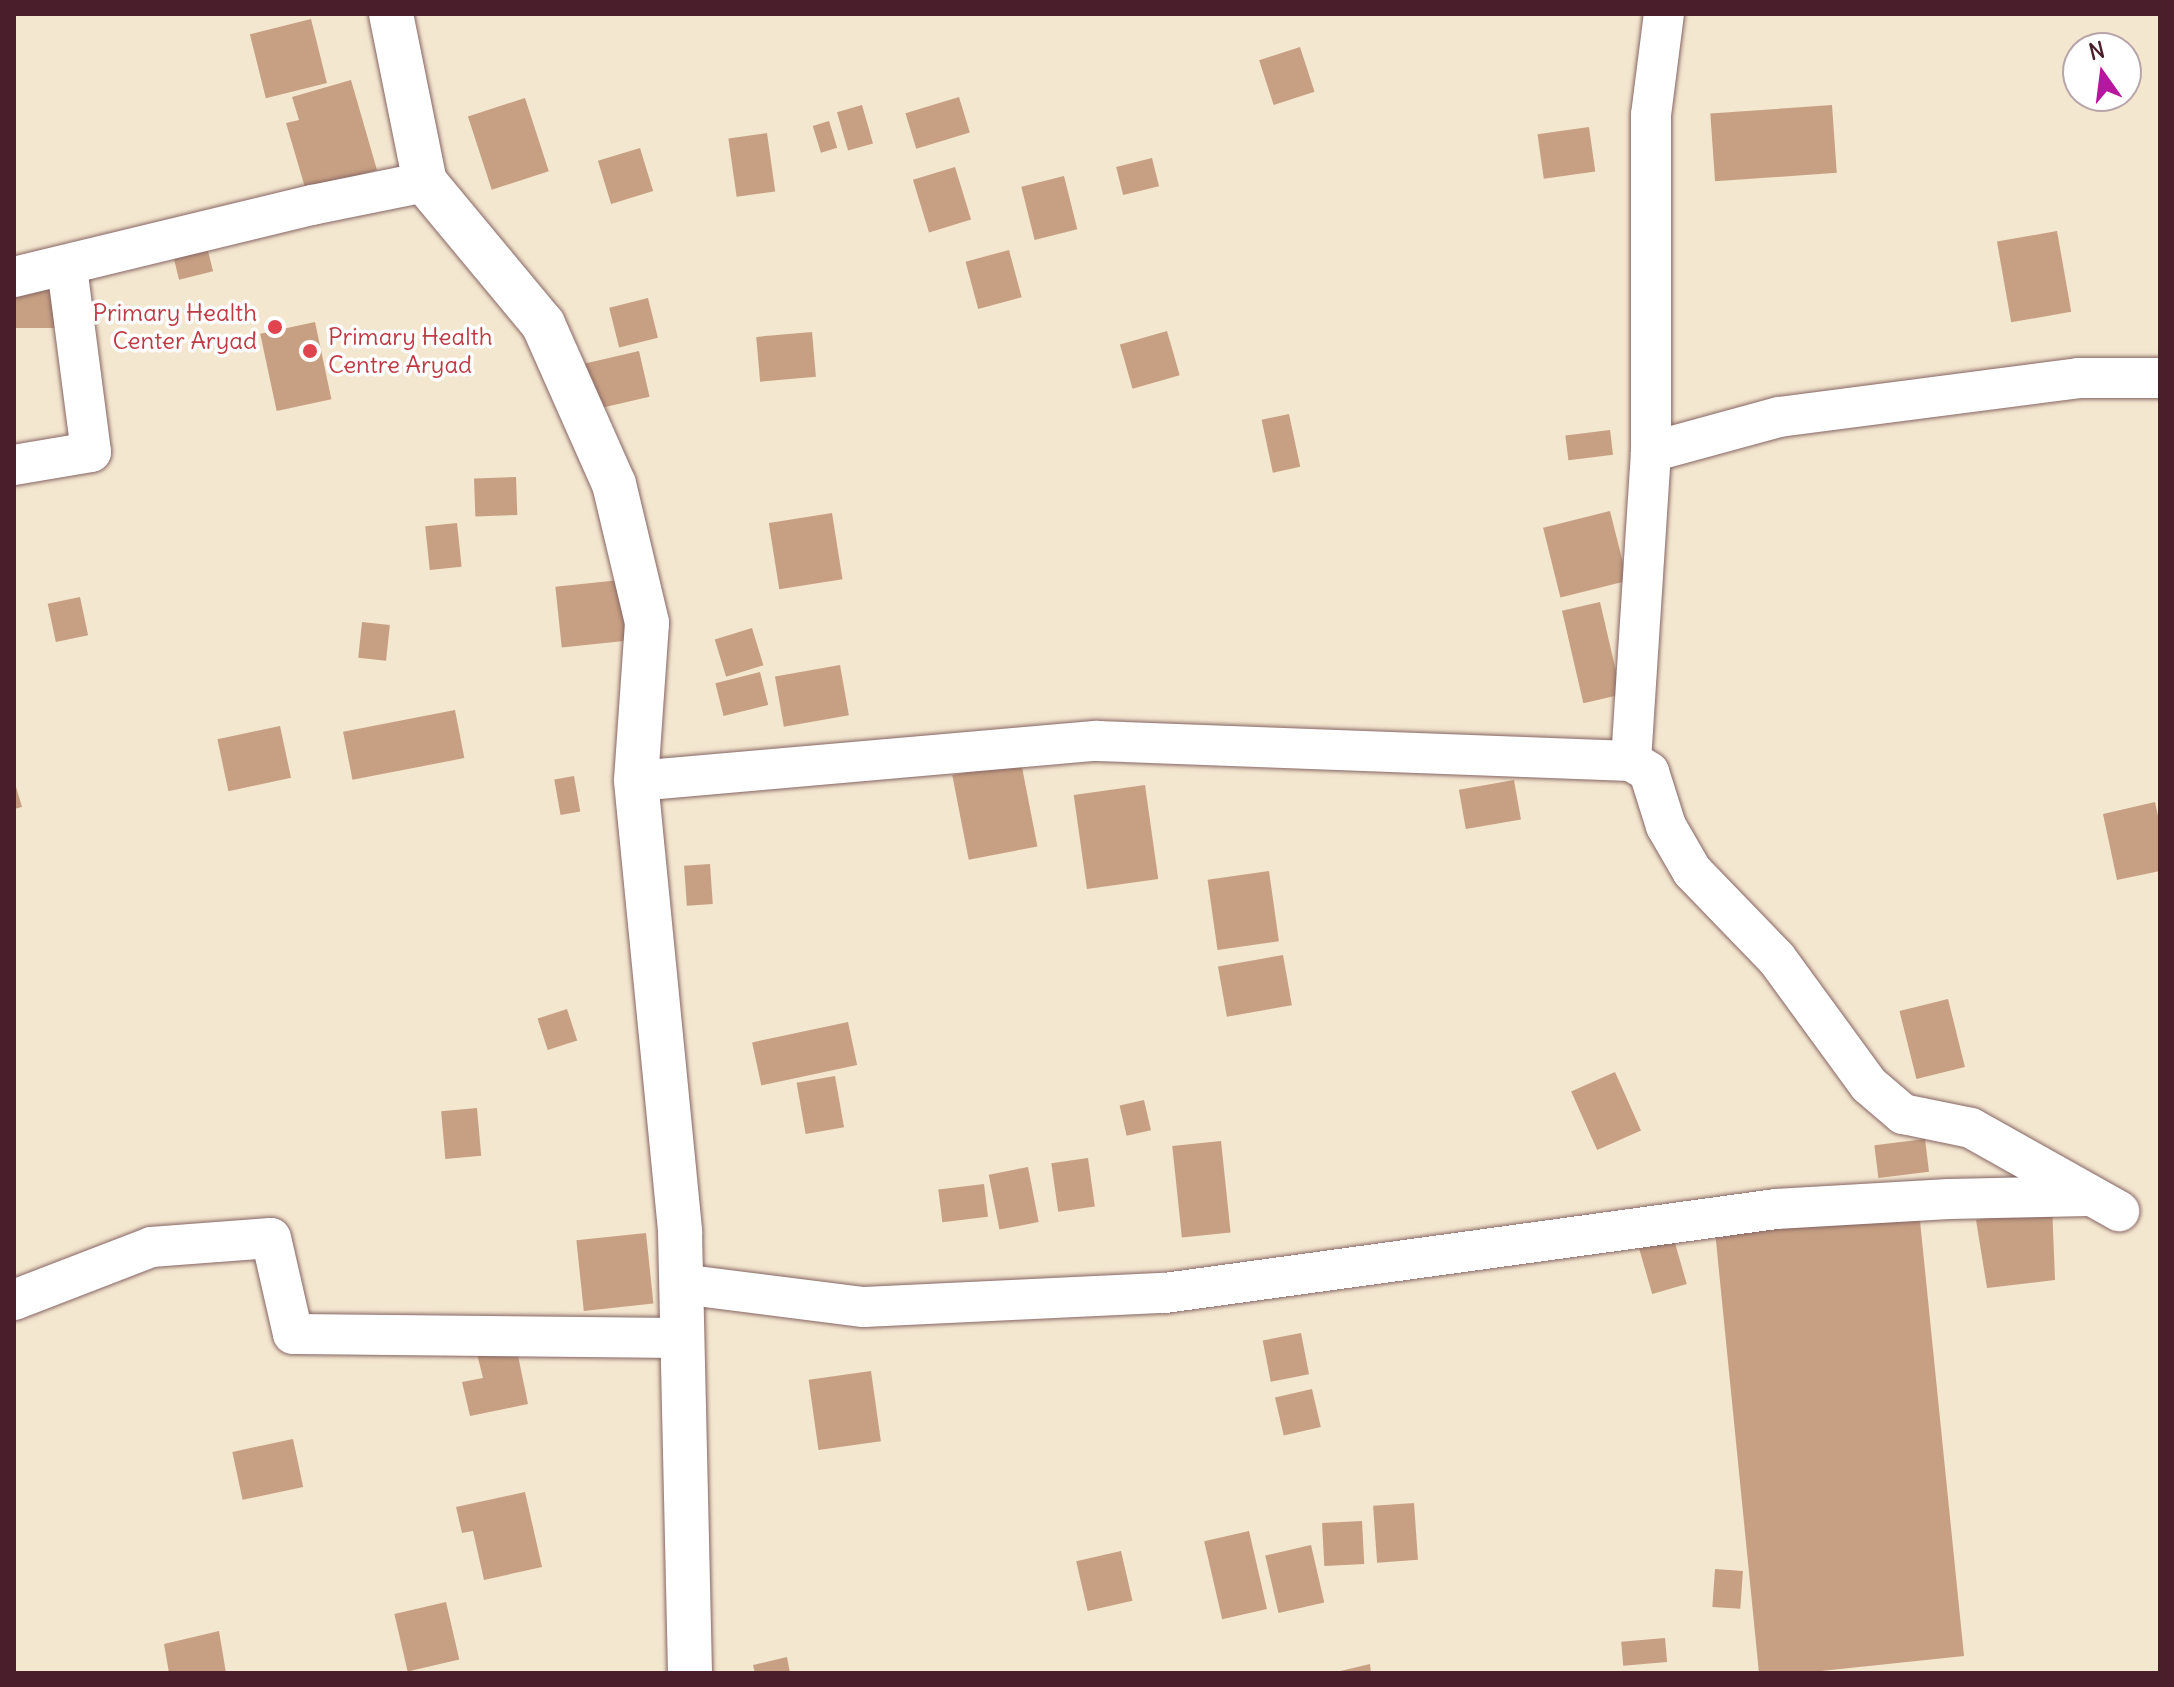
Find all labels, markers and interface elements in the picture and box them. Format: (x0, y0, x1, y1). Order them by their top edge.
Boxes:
north arrow (2062, 32, 2142, 112)
text: N (2086, 35, 2107, 66)
place label: Primary Health Center Aryad (93, 299, 257, 355)
marker: Primary Health Center Aryad (264, 316, 286, 338)
place label: Primary Health Centre Aryad (328, 323, 492, 379)
marker: Primary Health Centre Aryad (299, 340, 321, 362)

